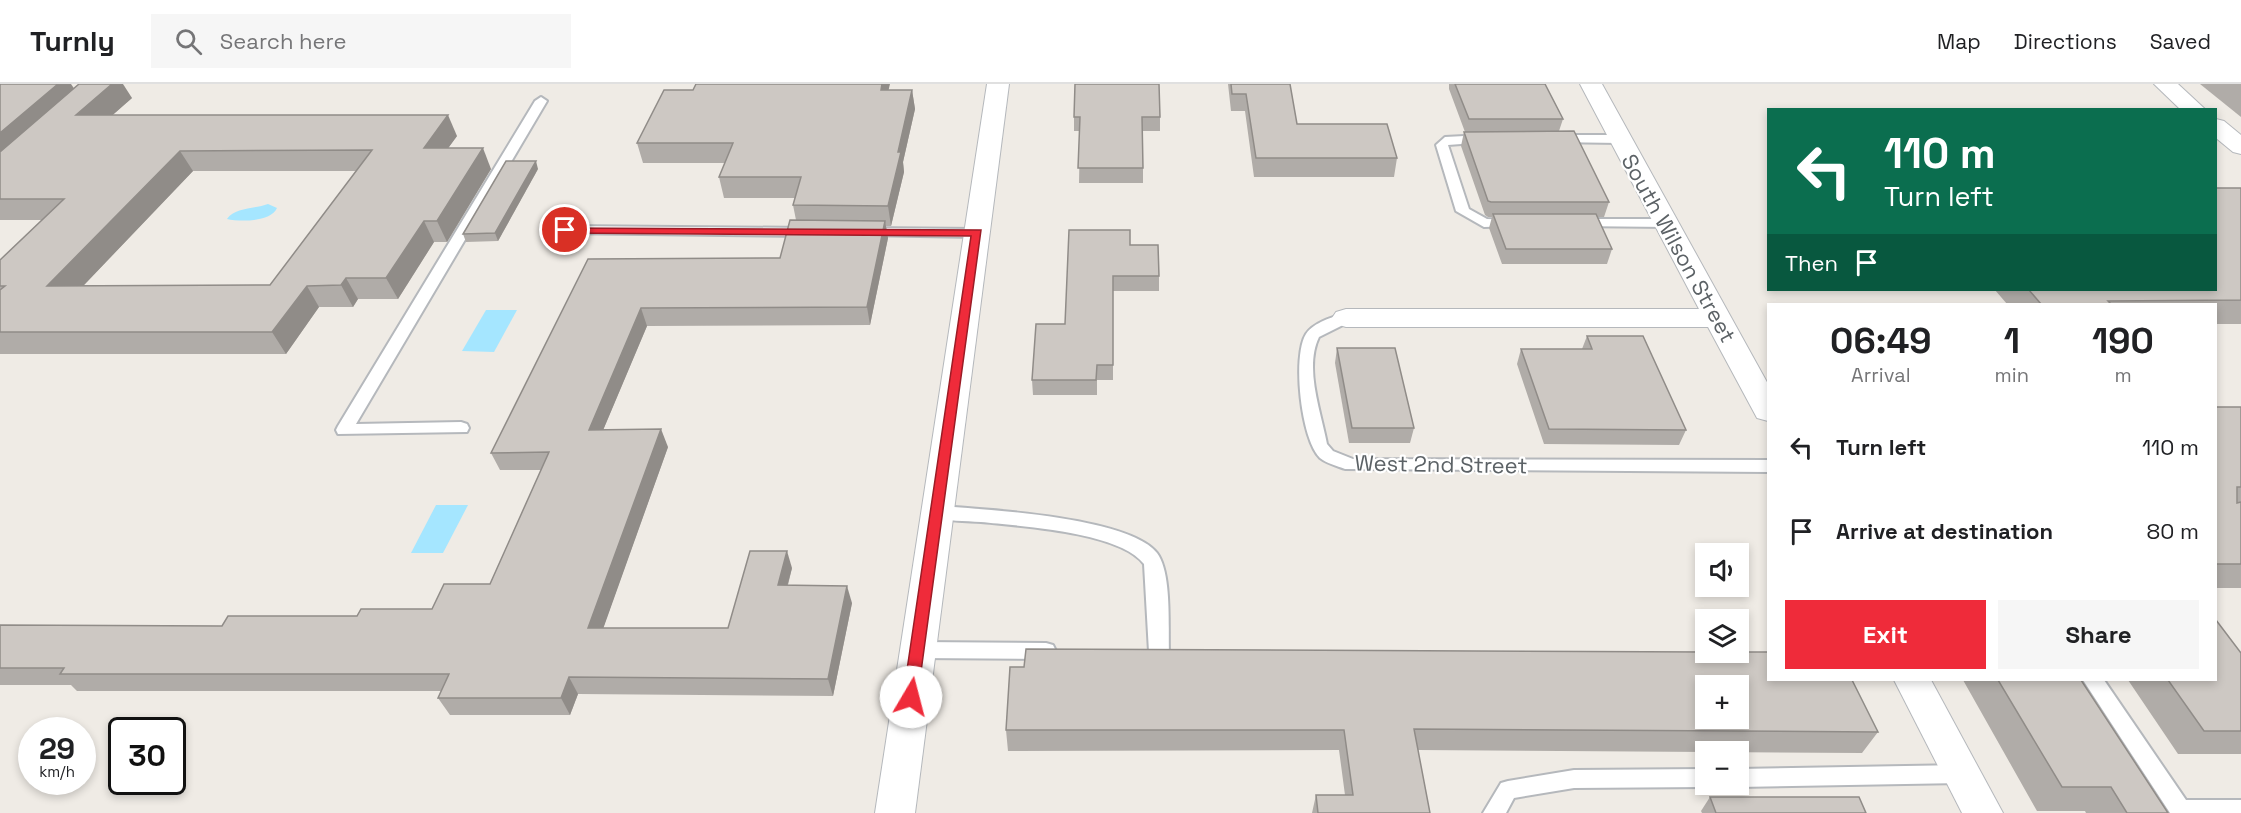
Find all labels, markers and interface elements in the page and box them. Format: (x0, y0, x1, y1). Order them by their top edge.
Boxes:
search box (151, 14, 571, 68)
text: Turnly (30, 23, 115, 59)
icon: search (172, 25, 205, 58)
text: Search here (220, 27, 347, 55)
text: Map (1937, 28, 1981, 55)
text: Directions (2014, 28, 2117, 55)
text: Saved (2150, 28, 2211, 55)
text: 110 m (1884, 127, 1996, 180)
icon: left (1785, 132, 1863, 210)
street label: South Wilson Street (1616, 149, 1742, 347)
text: Turn left (1884, 179, 1994, 214)
pin (539, 204, 590, 255)
icon: arrive (548, 213, 581, 246)
icon: arrive (1850, 246, 1883, 279)
text: Then (1785, 249, 1838, 277)
text: 06:49 (1830, 318, 1932, 364)
text: 1 (2004, 318, 2020, 364)
text: 190 (2092, 318, 2154, 364)
text: Arrival (1851, 362, 1911, 388)
text: min (1995, 362, 2029, 388)
text: m (2114, 362, 2132, 388)
icon: left (1785, 431, 1818, 464)
text: Turn left (1836, 433, 1926, 461)
text: 110 m (2142, 433, 2199, 461)
street label: West 2nd Street (1354, 448, 1528, 480)
icon: arrive (1785, 515, 1818, 548)
text: Arrive at destination (1836, 517, 2053, 545)
text: 80 m (2147, 517, 2199, 545)
map controls (1695, 543, 1749, 795)
button: sound (1695, 543, 1749, 597)
button: Exit (1785, 600, 1986, 669)
button: Share (1998, 600, 2199, 669)
button: layers (1695, 609, 1749, 663)
position arrow (879, 665, 943, 729)
button: + (1695, 675, 1749, 729)
speed limit sign: 30 (108, 717, 186, 795)
text: 29 (39, 729, 75, 768)
button: − (1695, 741, 1749, 795)
text: km/h (39, 762, 75, 781)

